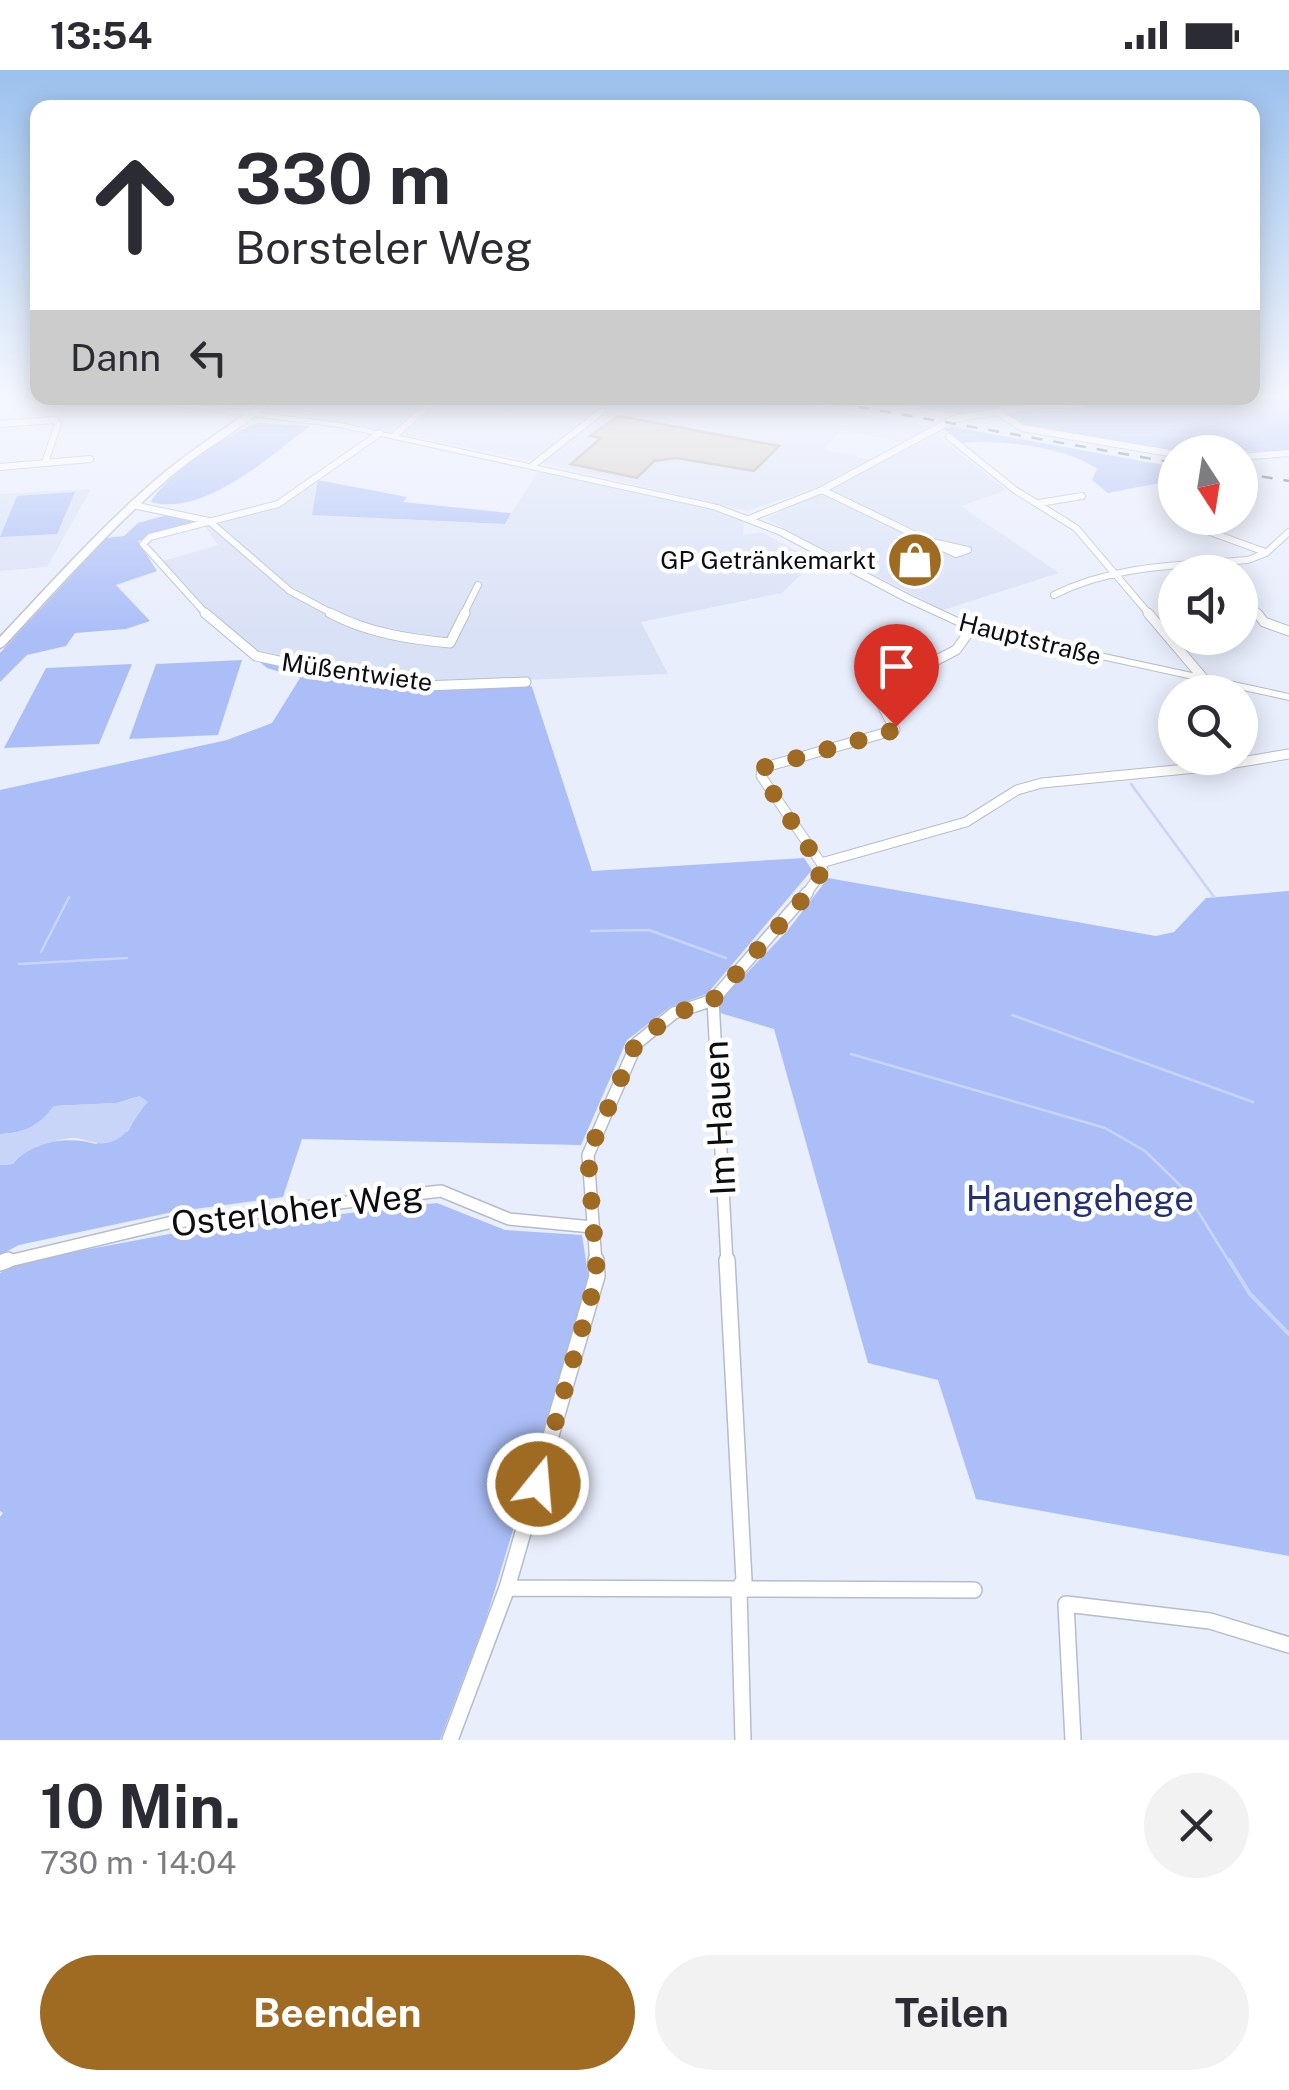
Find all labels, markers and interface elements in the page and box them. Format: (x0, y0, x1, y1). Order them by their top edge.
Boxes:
text: 13:54 (50, 13, 152, 58)
text: 330 m (235, 137, 451, 220)
icon: ahead (70, 140, 200, 270)
text: Borsteler Weg (235, 221, 533, 274)
icon: left (181, 330, 236, 385)
text: Dann (70, 335, 161, 380)
north arrow (1158, 435, 1258, 535)
map controls (1158, 435, 1258, 775)
shop icon: GP Getränkemarkt (885, 530, 945, 590)
place label: GP Getränkemarkt (660, 545, 876, 575)
button: sound (1158, 555, 1258, 655)
street label: Hauptstraße (956, 607, 1104, 671)
pin (854, 624, 939, 727)
icon: arrive (869, 639, 924, 694)
street label: Müßentwiete (280, 647, 434, 697)
button: search (1158, 675, 1258, 775)
street label: Im Hauen (694, 1039, 744, 1197)
street label: Osterloher Weg (169, 1173, 425, 1245)
park label: Hauengehege (966, 1178, 1194, 1219)
position arrow (486, 1432, 590, 1536)
text: 10 Min. (40, 1771, 241, 1842)
button: close (1144, 1773, 1249, 1878)
text: 730 m · 14:04 (40, 1844, 236, 1881)
button: Beenden (40, 1955, 635, 2070)
button: Teilen (655, 1955, 1249, 2070)

